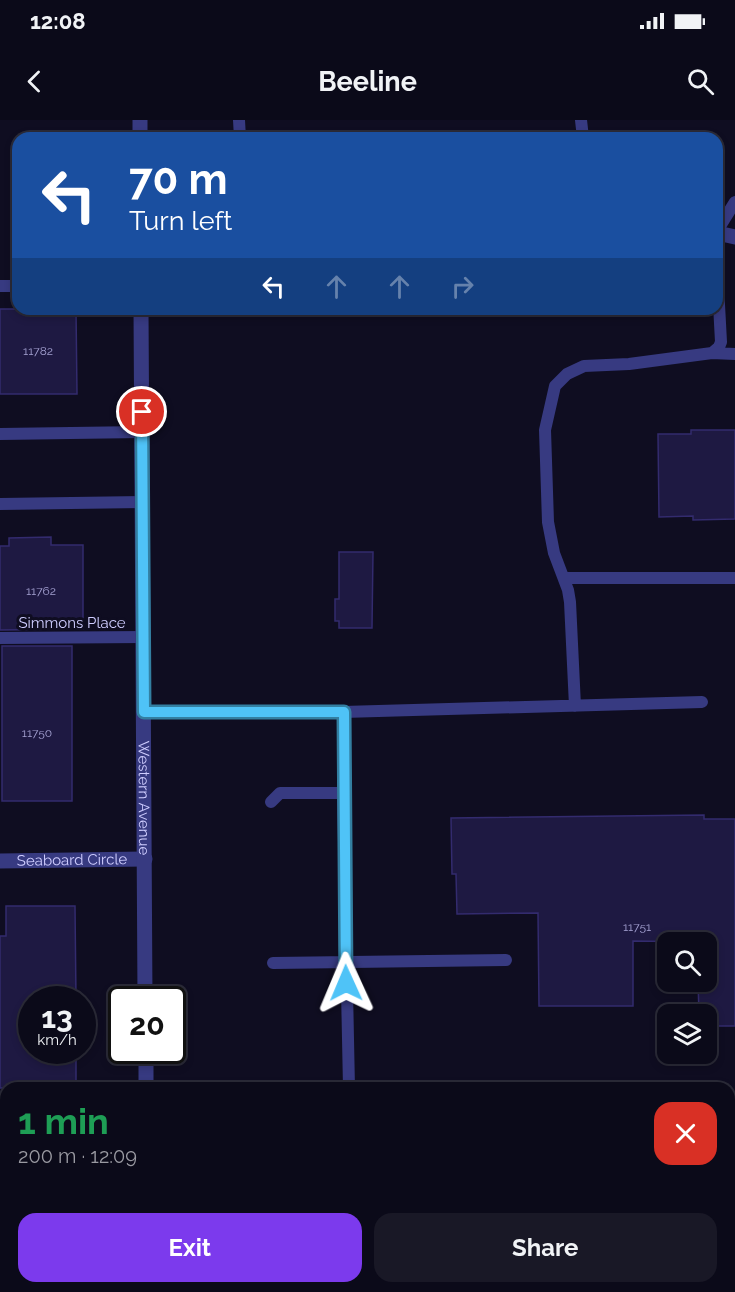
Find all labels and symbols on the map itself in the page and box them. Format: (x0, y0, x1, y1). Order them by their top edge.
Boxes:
house number: 11782 (23, 344, 53, 358)
pin (116, 386, 167, 437)
house number: 11762 (26, 584, 56, 598)
street label: Simmons Place (18, 614, 126, 632)
house number: 11750 (22, 726, 52, 740)
street label: Western Avenue (135, 741, 153, 856)
street label: Seaboard Circle (17, 850, 128, 870)
house number: 11751 (623, 920, 651, 934)
position arrow (314, 951, 378, 1015)
speed limit sign: 20 (108, 986, 186, 1064)

